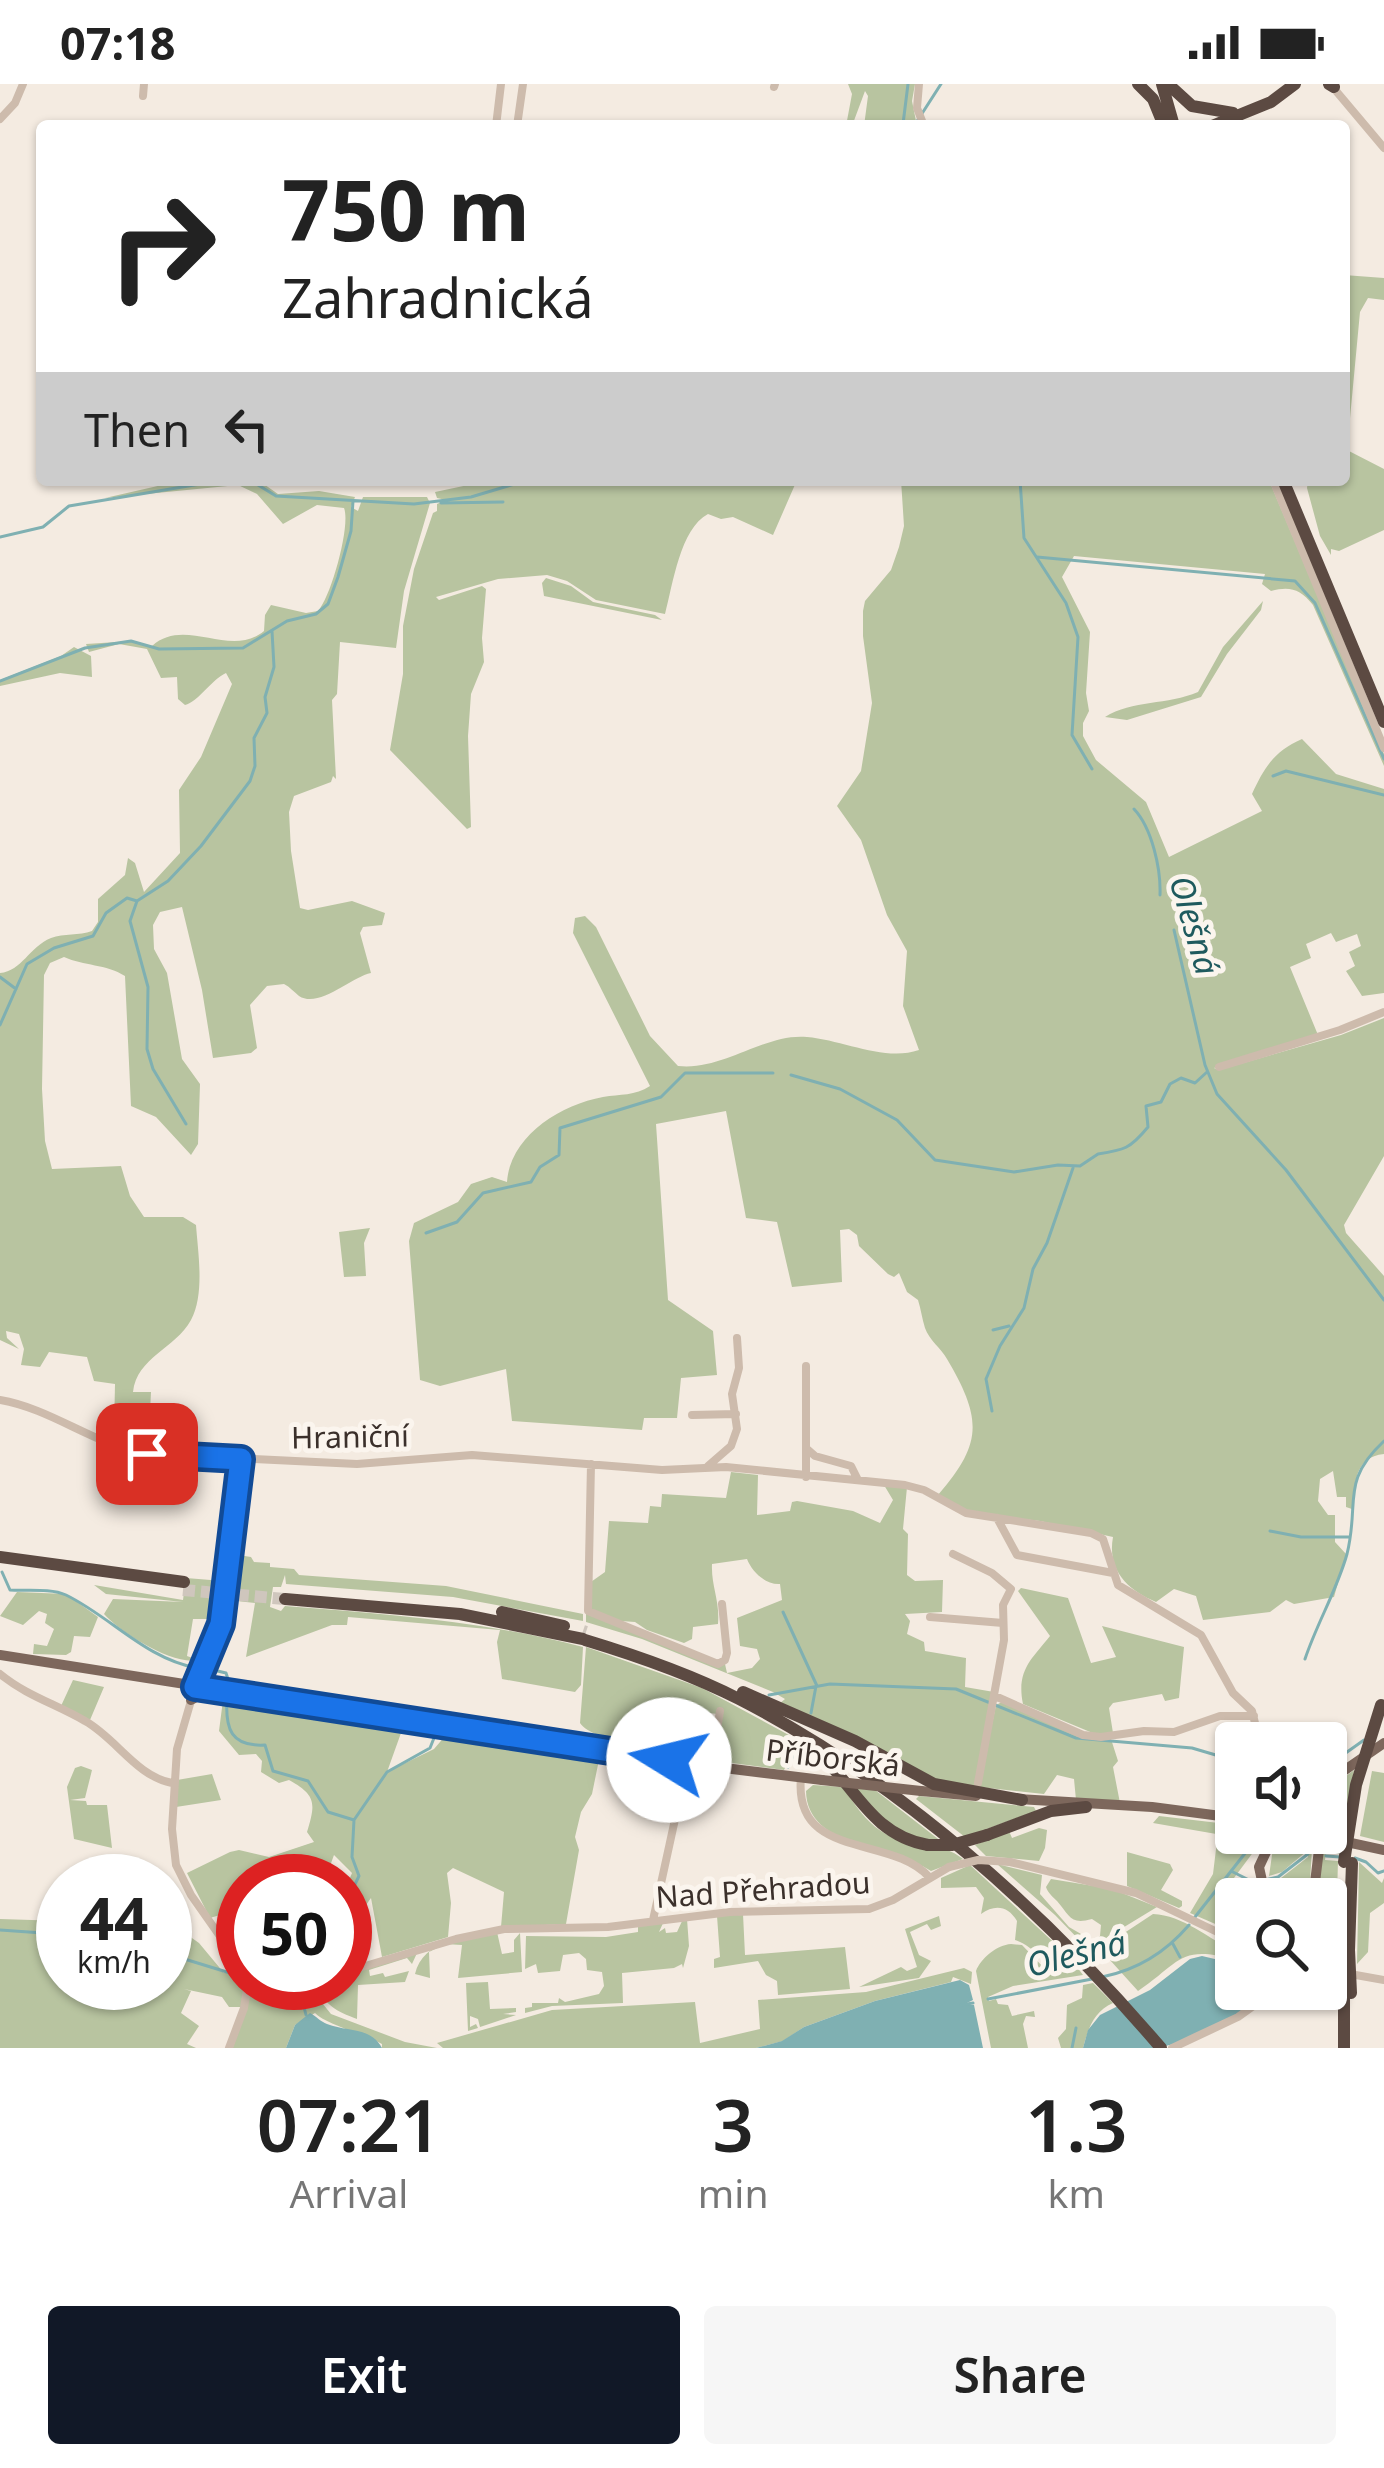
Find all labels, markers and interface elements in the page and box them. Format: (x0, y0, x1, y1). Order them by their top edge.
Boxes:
text: 07:18 (60, 12, 176, 73)
text: 750 m (282, 151, 530, 266)
icon: right (84, 168, 240, 324)
text: Zahradnická (282, 260, 594, 334)
icon: left (214, 396, 280, 462)
text: Then (84, 399, 190, 460)
water label: Olešná (1159, 870, 1231, 980)
pin (96, 1403, 198, 1505)
street label: Hraniční (291, 1414, 411, 1458)
icon: arrive (114, 1421, 180, 1487)
position arrow (606, 1697, 732, 1823)
map controls (1215, 1722, 1347, 2010)
button: sound (1215, 1722, 1347, 1854)
street label: Příborská (764, 1728, 902, 1786)
speed limit sign: 50 (216, 1854, 372, 2010)
street label: Nad Přehradou (654, 1861, 872, 1917)
text: 44 (80, 1876, 148, 1958)
button: search (1215, 1878, 1347, 2010)
water label: Olešná (1022, 1919, 1131, 1987)
text: km/h (77, 1941, 151, 1982)
text: 07:21 (257, 2075, 441, 2173)
text: 3 (713, 2075, 754, 2173)
text: 1.3 (1025, 2075, 1127, 2173)
text: Arrival (289, 2166, 408, 2219)
text: min (698, 2166, 769, 2219)
text: km (1048, 2166, 1105, 2219)
button: Exit (48, 2306, 680, 2444)
button: Share (704, 2306, 1336, 2444)

